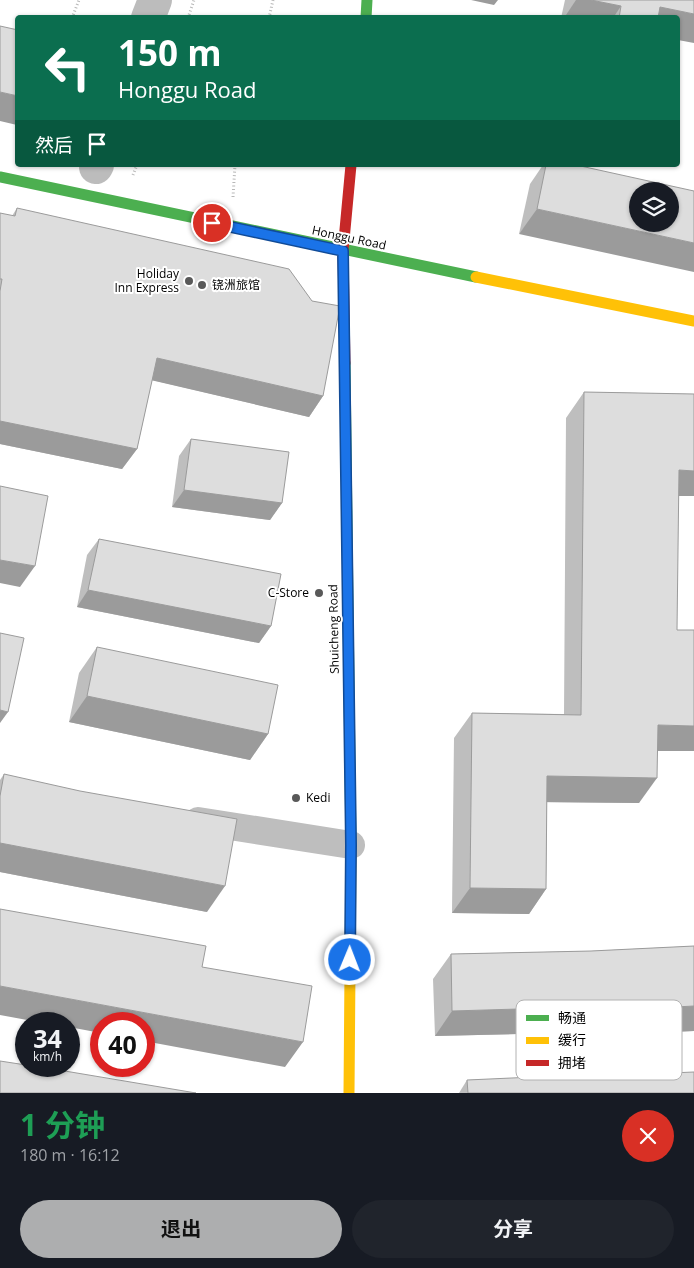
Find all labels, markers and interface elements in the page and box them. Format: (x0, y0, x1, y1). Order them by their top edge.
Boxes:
text: 150 m (118, 29, 222, 76)
icon: left (35, 35, 100, 100)
text: Honggu Road (118, 74, 257, 104)
icon: arrive (83, 130, 111, 158)
text: 然后 (35, 132, 73, 158)
map controls (629, 182, 679, 232)
button: layers (629, 182, 679, 232)
pin (191, 202, 233, 244)
icon: arrive (198, 209, 226, 237)
street label: Honggu Road (310, 221, 388, 254)
place label: Holiday Inn Express (114, 265, 180, 296)
marker: Holiday Inn Express (183, 275, 195, 287)
place label: 铙洲旅馆 (212, 276, 260, 293)
marker: 铙洲旅馆 (196, 279, 208, 291)
place label: C-Store (268, 584, 309, 601)
street label: Shuicheng Road (324, 584, 343, 674)
marker: C-Store (313, 587, 325, 599)
place label: Kedi (306, 789, 330, 806)
marker: Kedi (290, 792, 302, 804)
position arrow (323, 933, 375, 985)
legend (516, 1000, 682, 1080)
text: 畅通 (558, 1008, 586, 1027)
speed limit sign: 40 (90, 1012, 155, 1077)
text: 34 (33, 1021, 62, 1055)
text: 缓行 (558, 1030, 586, 1049)
text: km/h (33, 1048, 62, 1065)
text: 拥堵 (558, 1053, 586, 1072)
text: 1 分钟 (20, 1104, 105, 1145)
button: close (622, 1110, 674, 1162)
text: 180 m · 16:12 (20, 1144, 120, 1166)
button: 退出 (20, 1200, 342, 1258)
button: 分享 (352, 1200, 674, 1258)

